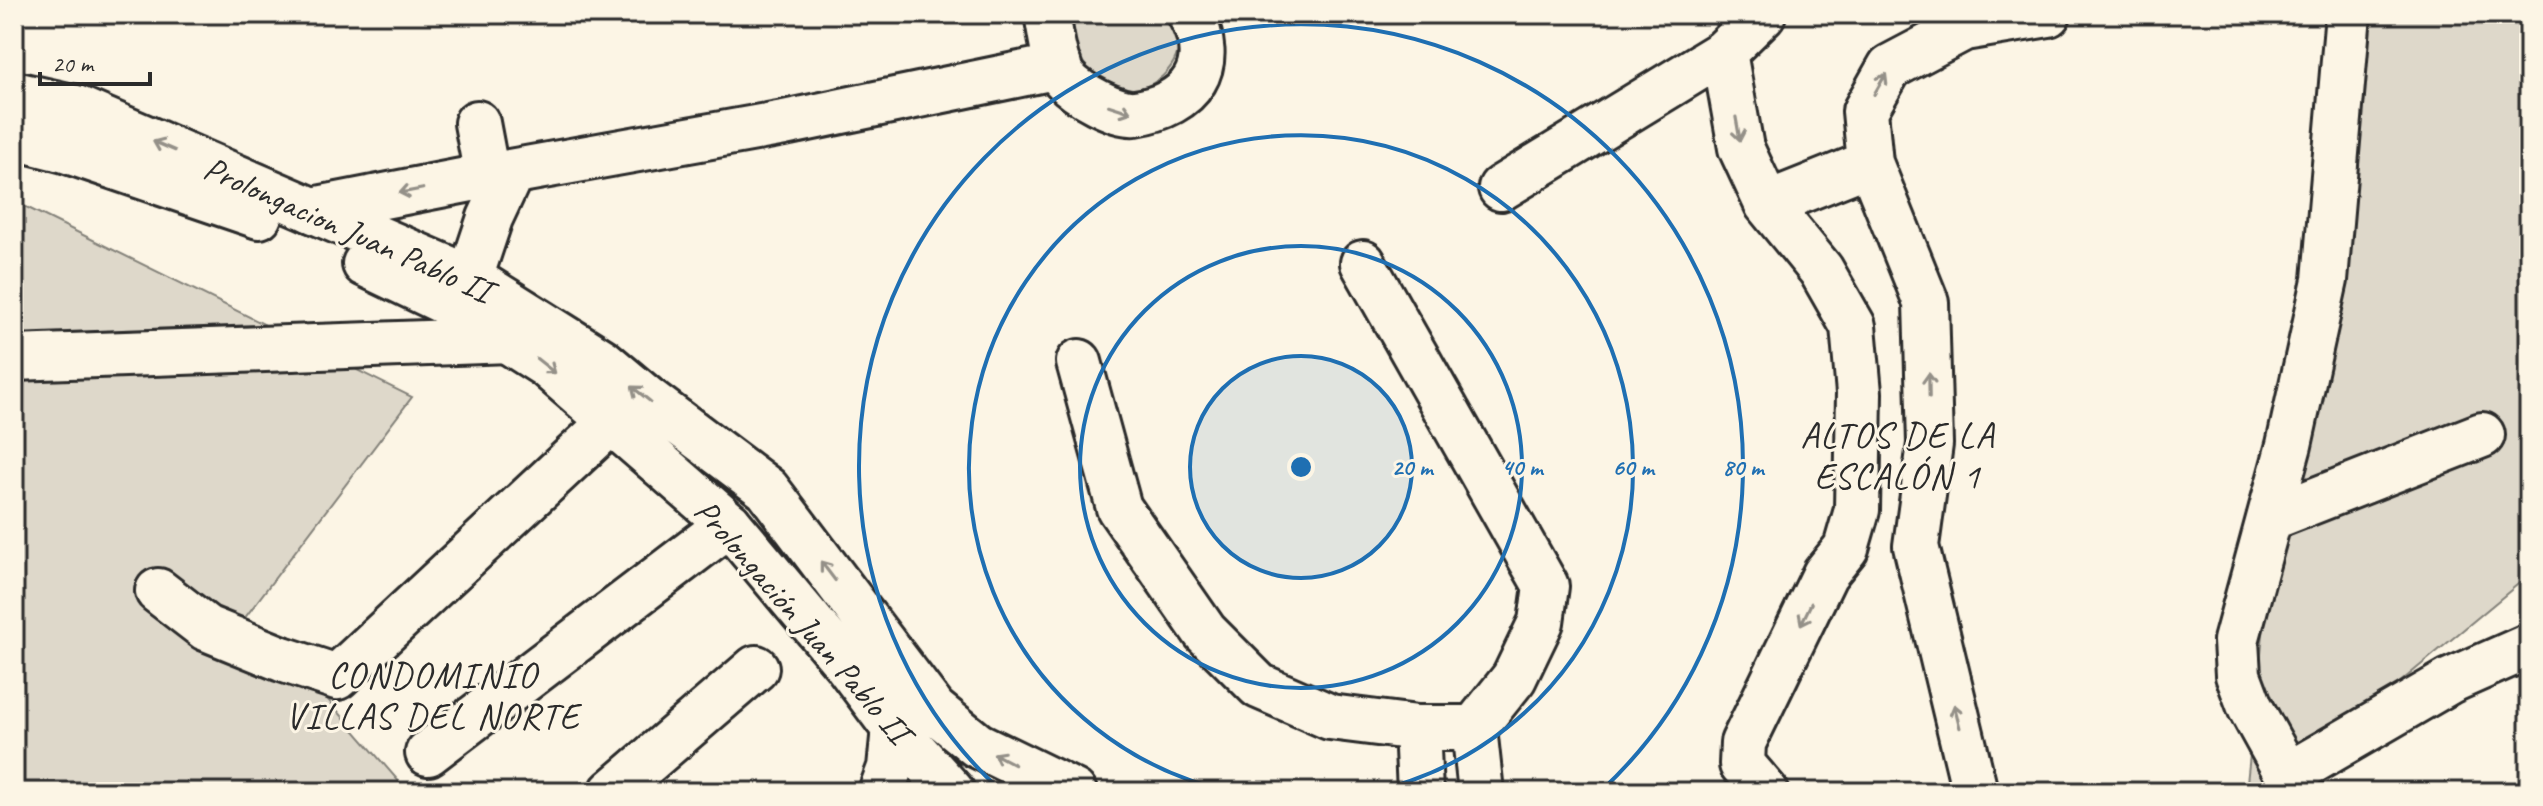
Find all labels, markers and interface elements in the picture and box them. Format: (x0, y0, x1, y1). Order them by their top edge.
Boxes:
scale bar (40, 36, 150, 86)
text: 20 m (52, 49, 95, 79)
one-way arrow (1872, 73, 1888, 96)
one-way arrow (1107, 103, 1132, 117)
one-way arrow (1731, 116, 1746, 141)
one-way arrow (152, 138, 177, 153)
street label: Prolongacion Juan Pablo II (197, 146, 505, 315)
one-way arrow (398, 184, 424, 199)
one-way arrow (535, 357, 556, 374)
one-way arrow (1921, 372, 1936, 399)
one-way arrow (631, 385, 652, 403)
district label: ALTOS DE LA ESCALÓN 1 (1800, 412, 1996, 499)
text: 20 m (1391, 452, 1435, 482)
text: 40 m (1501, 452, 1545, 482)
text: 60 m (1612, 452, 1656, 482)
text: 80 m (1722, 452, 1766, 482)
centre of rings (1287, 453, 1315, 481)
street label: Prolongación Juan Pablo II (685, 490, 926, 757)
one-way arrow (820, 561, 837, 582)
one-way arrow (1798, 601, 1813, 625)
district label: CONDOMINIO VILLAS DEL NORTE (286, 652, 582, 739)
one-way arrow (1949, 704, 1964, 730)
one-way arrow (992, 750, 1016, 766)

